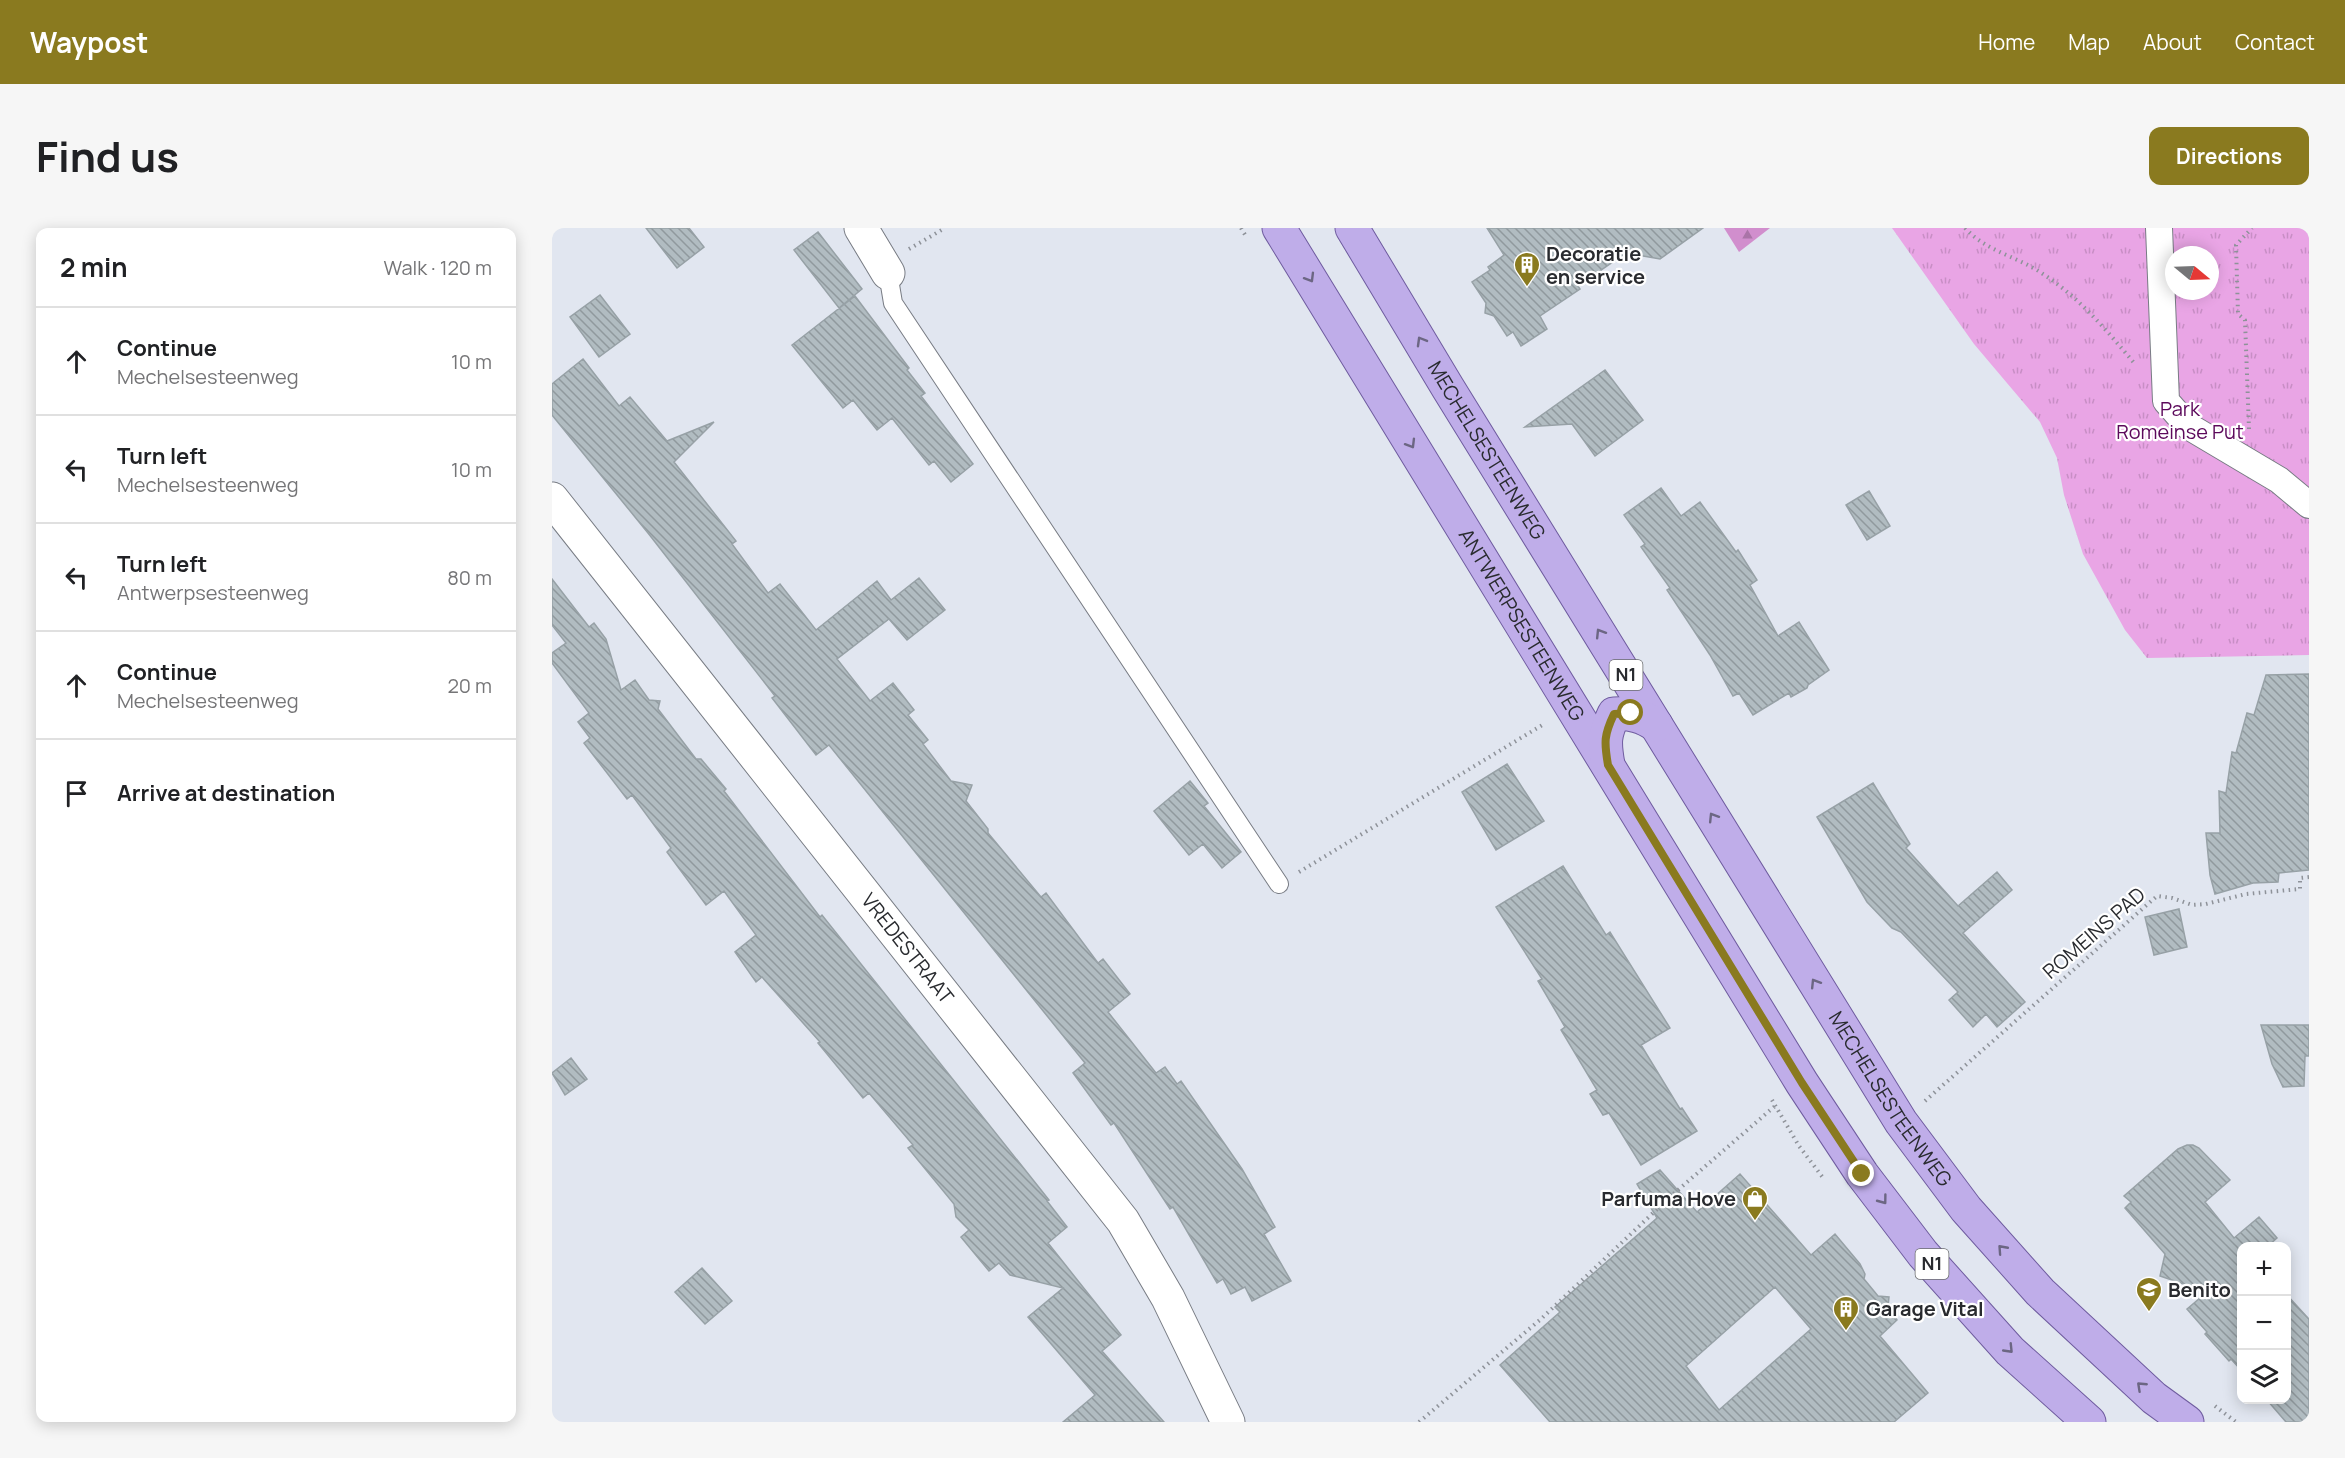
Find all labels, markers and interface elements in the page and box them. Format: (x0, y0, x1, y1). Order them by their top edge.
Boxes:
text: Waypost (30, 23, 149, 61)
text: Home (1978, 28, 2035, 56)
text: Map (2068, 28, 2110, 56)
text: About (2143, 28, 2202, 56)
text: Contact (2235, 28, 2315, 56)
text: Find us (36, 127, 179, 185)
button: Directions (2149, 127, 2309, 185)
place label: Decoratie en service (1546, 240, 1645, 290)
north arrow (2165, 246, 2219, 300)
text: 2 min (60, 249, 128, 285)
building icon: Decoratie en service (1512, 250, 1542, 288)
text: Walk · 120 m (384, 254, 492, 281)
one-way arrow (1302, 272, 1314, 282)
text: Continue (117, 333, 217, 363)
one-way arrow (1416, 337, 1428, 348)
icon: ahead (60, 345, 93, 378)
text: 10 m (451, 348, 492, 375)
street label: MECHELSESTEENWEG (1422, 356, 1552, 545)
text: Mechelsesteenweg (117, 363, 299, 390)
park label: Park Romeinse Put (2116, 395, 2244, 445)
one-way arrow (1404, 438, 1416, 448)
text: Turn left (117, 441, 207, 471)
icon: left (60, 453, 93, 486)
text: 10 m (451, 456, 492, 483)
text: Mechelsesteenweg (117, 471, 299, 498)
street label: ANTWERPSESTEENWEG (1453, 523, 1591, 726)
text: Turn left (117, 549, 207, 579)
icon: left (60, 561, 93, 594)
text: 80 m (447, 564, 492, 591)
text: Antwerpsesteenweg (117, 579, 309, 606)
one-way arrow (1595, 629, 1607, 639)
text: Continue (117, 657, 217, 687)
road number: N1 (1610, 660, 1642, 690)
icon: ahead (60, 669, 93, 702)
text: 20 m (447, 672, 492, 699)
text: Mechelsesteenweg (117, 687, 299, 714)
route start (1617, 699, 1643, 725)
icon: arrive (60, 777, 93, 810)
text: Arrive at destination (117, 778, 335, 808)
one-way arrow (1709, 813, 1721, 823)
street label: ROMEINS PAD (2037, 881, 2151, 985)
street label: VREDESTRAAT (856, 887, 960, 1009)
one-way arrow (1811, 979, 1823, 989)
street label: MECHELSESTEENWEG (1823, 1006, 1959, 1192)
route end (1848, 1160, 1874, 1186)
shop icon: Parfuma Hove (1740, 1184, 1770, 1222)
place label: Parfuma Hove (1601, 1185, 1736, 1212)
one-way arrow (1875, 1194, 1886, 1205)
map controls (2237, 1242, 2291, 1404)
button: + (2237, 1242, 2291, 1296)
one-way arrow (1998, 1245, 2009, 1256)
road number: N1 (1916, 1249, 1948, 1279)
school or university icon: Benito (2134, 1275, 2164, 1313)
place label: Benito (2168, 1276, 2231, 1303)
building icon: Garage Vital (1831, 1294, 1861, 1332)
place label: Garage Vital (1866, 1295, 1984, 1322)
button: − (2237, 1296, 2291, 1350)
one-way arrow (2001, 1341, 2012, 1352)
button: layers (2237, 1350, 2291, 1404)
one-way arrow (2137, 1382, 2148, 1393)

